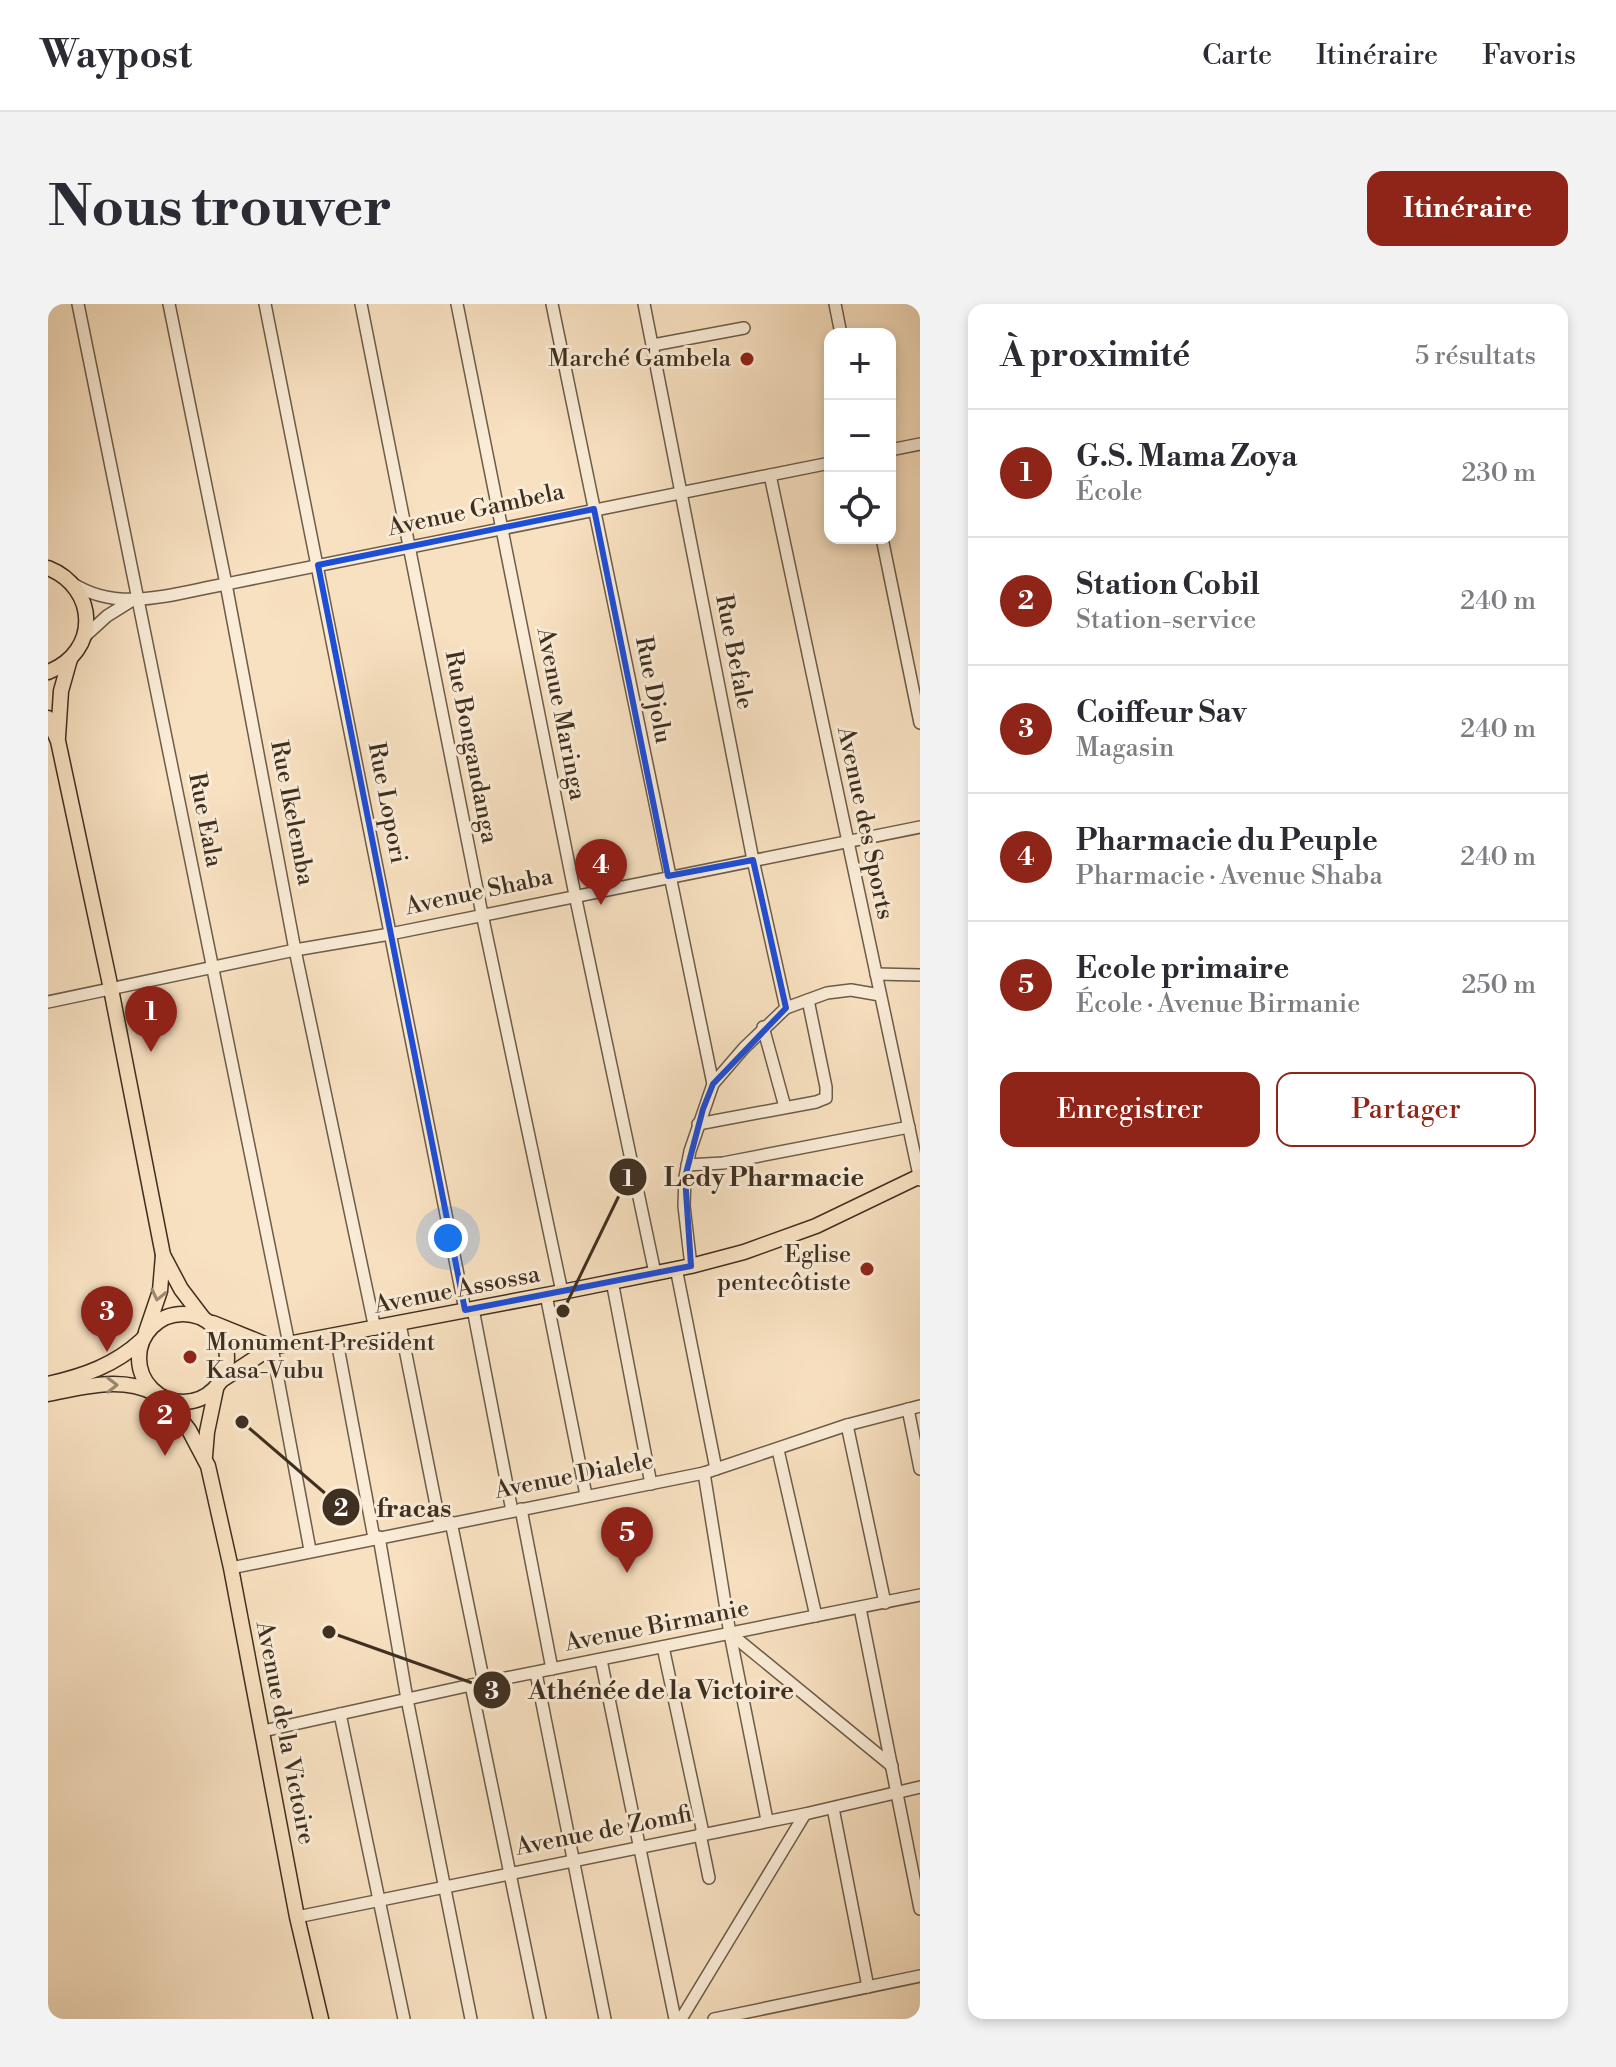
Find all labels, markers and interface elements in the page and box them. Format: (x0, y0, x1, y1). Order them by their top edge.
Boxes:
text: Waypost (40, 32, 192, 79)
text: Carte (1202, 38, 1272, 73)
text: Itinéraire (1316, 38, 1438, 73)
text: Favoris (1482, 38, 1576, 73)
button: Itinéraire (1367, 171, 1568, 246)
text: Nous trouver (48, 173, 392, 243)
map controls (824, 328, 896, 544)
button: + (824, 328, 896, 400)
text: À proximité (1000, 335, 1190, 377)
text: 5 résultats (1415, 340, 1536, 372)
place label: Marché Gambela (548, 344, 732, 374)
marker: Marché Gambela (738, 350, 756, 368)
button: − (824, 400, 896, 472)
text: G.S. Mama Zoya (1076, 438, 1297, 476)
text: 1 (1020, 457, 1032, 489)
text: 230 m (1461, 457, 1536, 489)
button: locate (824, 472, 896, 544)
street label: Avenue Gambela (384, 476, 568, 544)
text: École (1076, 476, 1143, 508)
text: Station Cobil (1076, 566, 1260, 604)
text: 2 (1018, 585, 1034, 617)
text: 240 m (1460, 585, 1536, 617)
street label: Rue Befale (708, 592, 760, 712)
text: Station-service (1076, 604, 1256, 636)
street label: Avenue Maringa (529, 624, 593, 804)
street label: Rue Djolu (628, 634, 678, 746)
street label: Rue Bongandanga (438, 648, 505, 847)
text: Coiffeur Sav (1076, 694, 1246, 732)
text: 3 (1018, 713, 1034, 745)
text: 240 m (1460, 713, 1536, 745)
street label: Avenue des Sports (830, 723, 900, 922)
text: Magasin (1076, 732, 1174, 764)
street label: Rue Ikelemba (263, 738, 321, 889)
street label: Rue Lopori (361, 740, 413, 866)
street label: Rue Eala (181, 770, 229, 870)
text: Pharmacie du Peuple (1076, 822, 1378, 860)
pin: 4 (575, 839, 627, 905)
text: 4 (1017, 841, 1035, 873)
text: 240 m (1460, 841, 1536, 873)
text: Pharmacie · Avenue Shaba (1076, 860, 1383, 892)
street label: Avenue Shaba (401, 862, 556, 922)
text: Ecole primaire (1076, 950, 1289, 988)
text: 5 (1018, 969, 1034, 1001)
text: 250 m (1461, 969, 1536, 1001)
pin: 1 (125, 986, 177, 1052)
text: École · Avenue Birmanie (1076, 988, 1360, 1020)
button: Enregistrer (1000, 1072, 1260, 1147)
button: Partager (1276, 1072, 1536, 1147)
callout: Ledy Pharmacie (608, 1152, 880, 1202)
text: Ledy Pharmacie (664, 1162, 864, 1194)
text: 1 (622, 1164, 634, 1194)
your location (428, 1218, 468, 1258)
place label: Eglise pentecôtiste (717, 1240, 851, 1298)
street label: Avenue Assossa (371, 1259, 543, 1321)
marker: Eglise pentecôtiste (858, 1260, 876, 1278)
pin: 3 (81, 1286, 133, 1352)
one-way arrow (150, 1288, 167, 1301)
place label: Monument President Kasa-Vubu (206, 1328, 436, 1386)
marker: Monument President Kasa-Vubu (181, 1348, 199, 1366)
one-way arrow (106, 1376, 119, 1394)
pin: 2 (139, 1390, 191, 1456)
street label: Avenue Dialele (491, 1446, 656, 1506)
callout: fracas (321, 1482, 468, 1532)
text: fracas (377, 1493, 451, 1525)
text: 2 (334, 1494, 349, 1524)
pin: 5 (601, 1507, 653, 1573)
street label: Avenue Birmanie (561, 1593, 752, 1659)
street label: Avenue de la Victoire (248, 1618, 321, 1847)
callout: Athénée de la Victoire (472, 1665, 810, 1715)
text: Athénée de la Victoire (527, 1675, 794, 1707)
text: 3 (485, 1677, 499, 1707)
street label: Avenue de Zomfi (512, 1799, 695, 1863)

